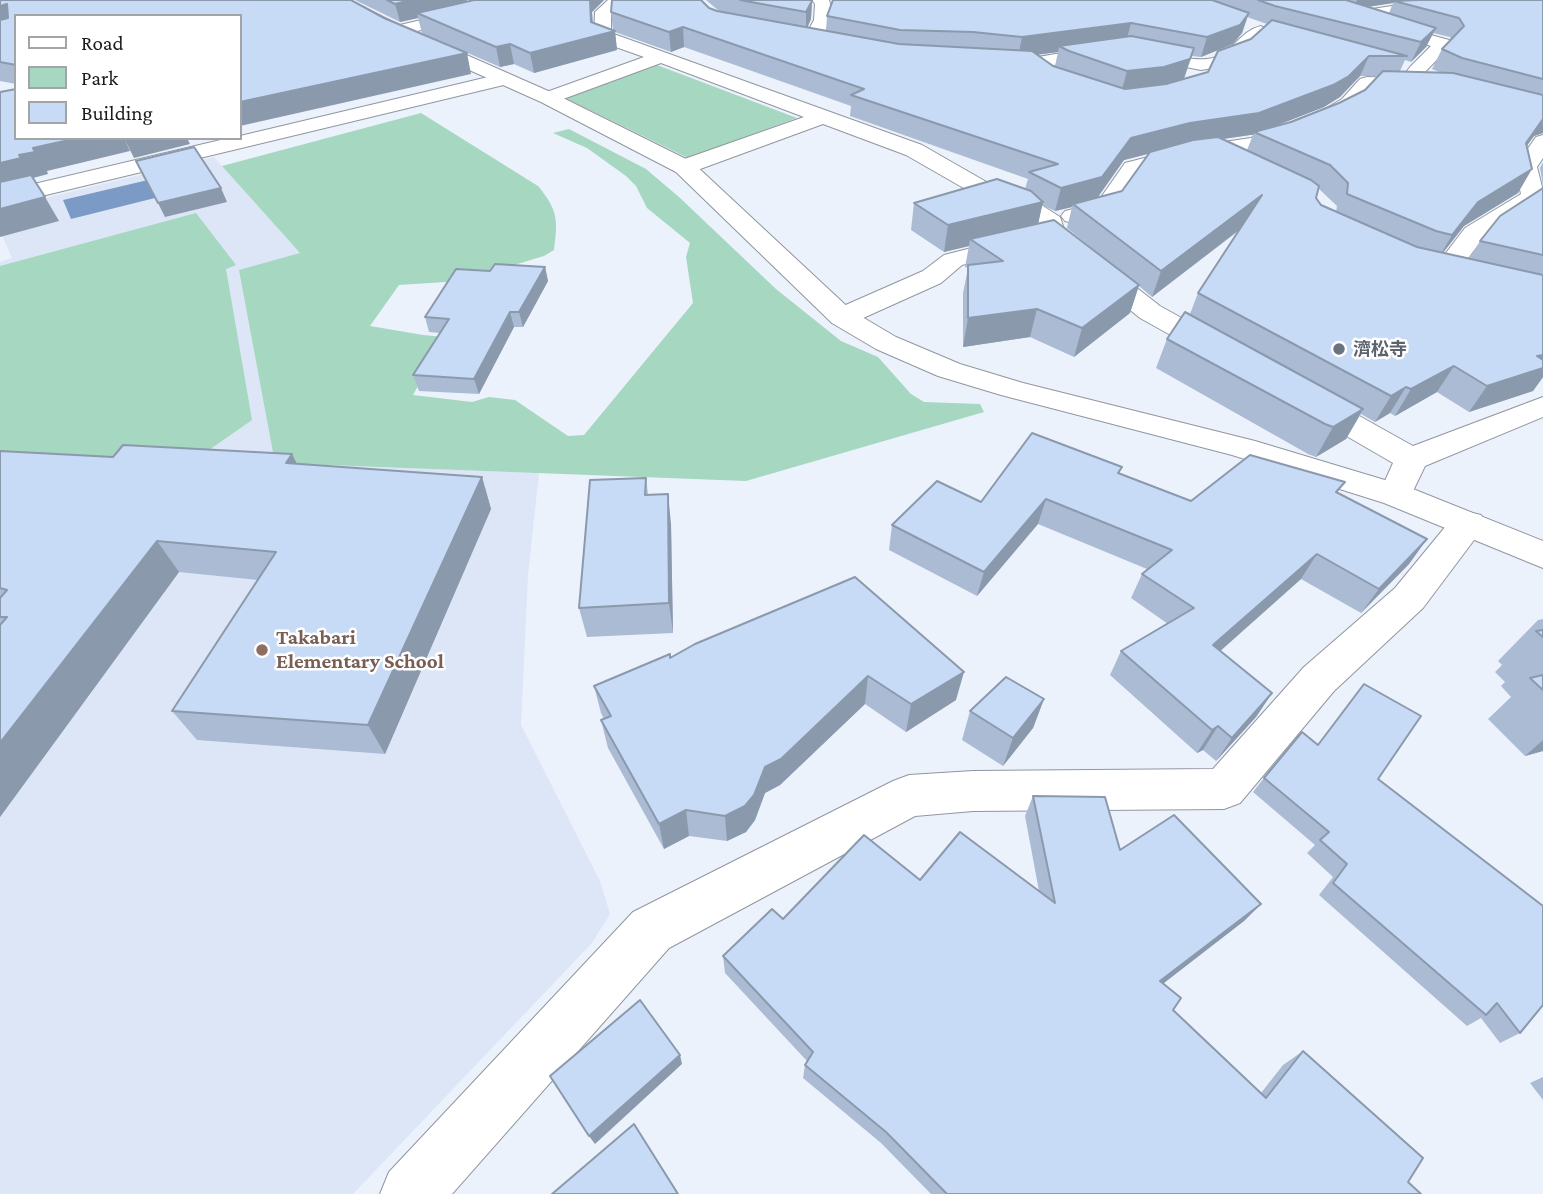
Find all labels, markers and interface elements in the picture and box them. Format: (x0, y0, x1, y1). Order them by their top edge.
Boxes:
legend (14, 14, 242, 140)
text: Road (81, 31, 124, 55)
text: Park (81, 66, 118, 90)
text: Building (81, 101, 153, 125)
place label: 濟松寺 (1353, 338, 1407, 360)
marker: 濟松寺 (1331, 341, 1347, 357)
place label: Takabari Elementary School (276, 625, 444, 675)
marker: Takabari Elementary School (254, 642, 270, 658)

